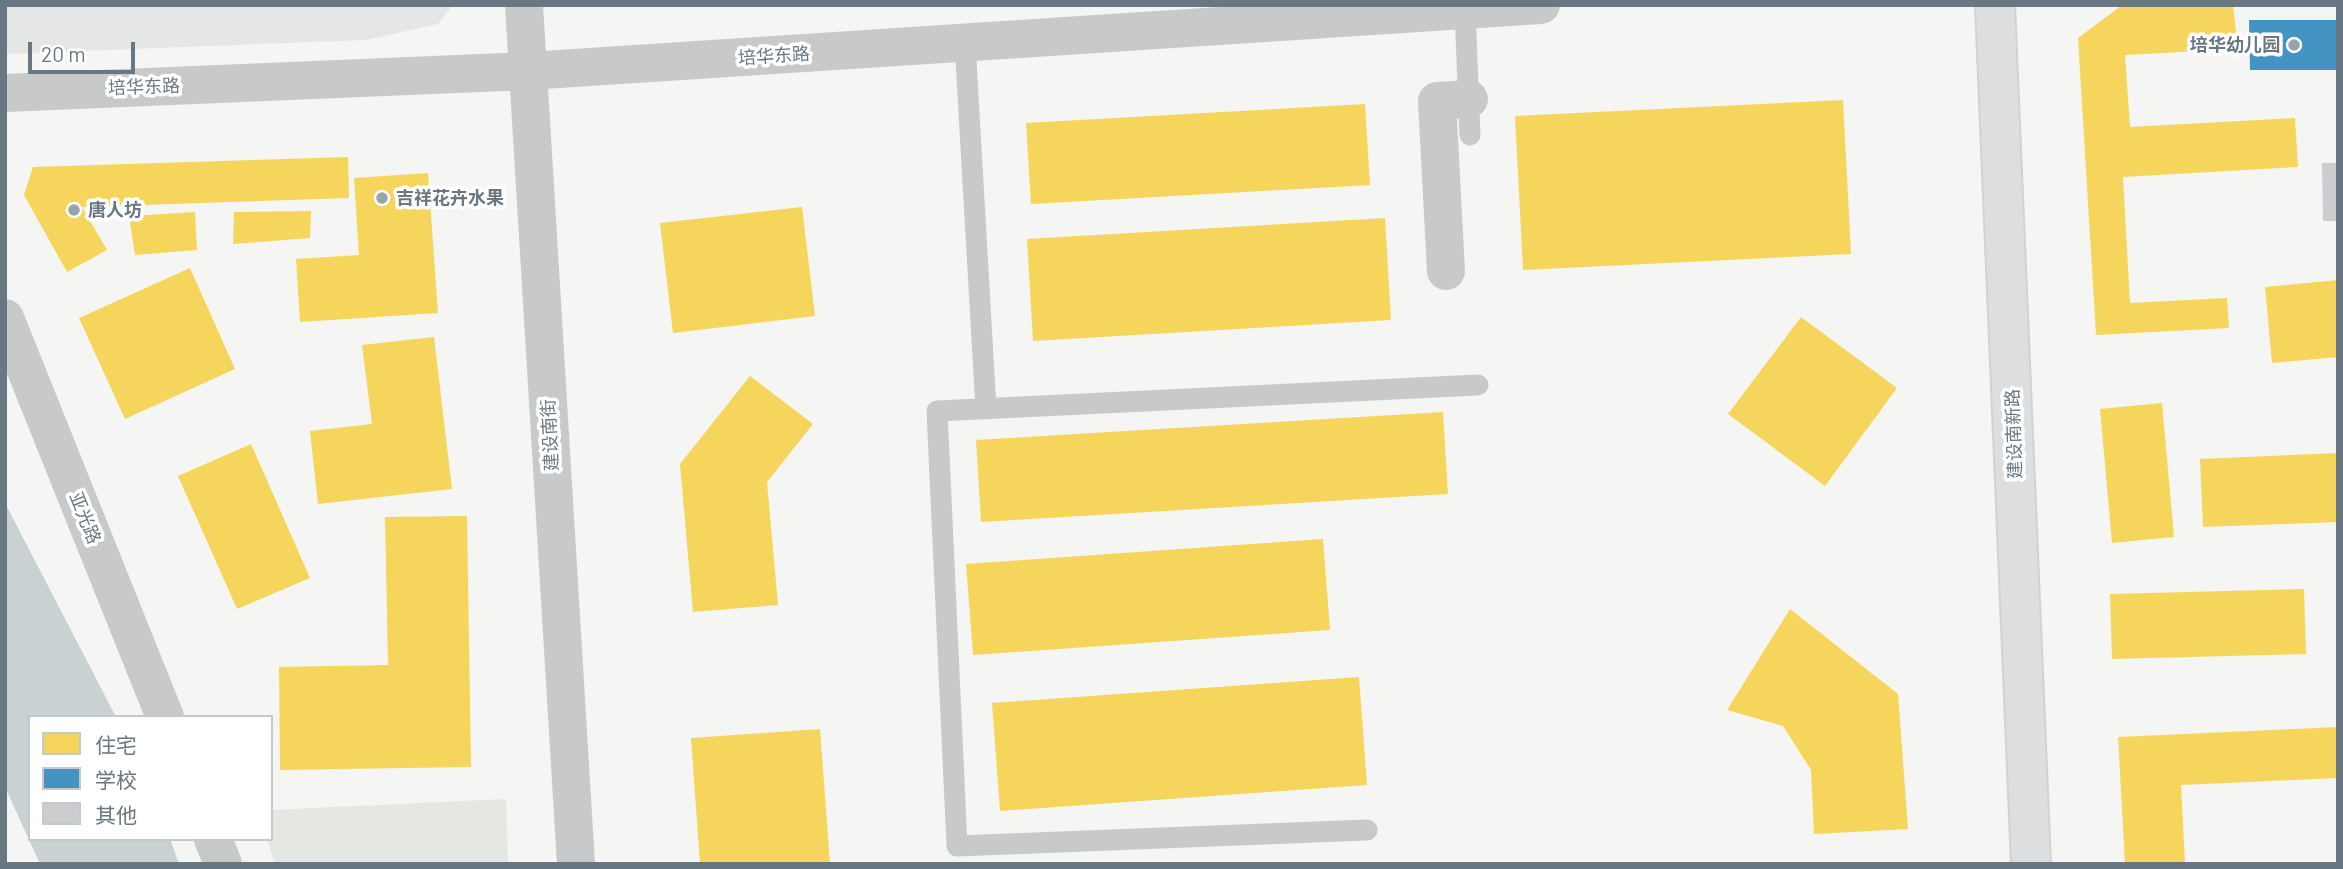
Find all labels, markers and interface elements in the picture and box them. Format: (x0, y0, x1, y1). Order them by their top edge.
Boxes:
scale bar (32, 28, 138, 72)
place label: 培华幼儿园 (2190, 34, 2280, 56)
marker: 培华幼儿园 (2286, 37, 2302, 53)
text: 20 m (41, 41, 86, 66)
street label: 培华东路 (737, 43, 811, 69)
street label: 培华东路 (108, 75, 180, 99)
place label: 吉祥花卉水果 (396, 187, 504, 209)
marker: 吉祥花卉水果 (374, 190, 390, 206)
place label: 唐人坊 (88, 199, 142, 221)
marker: 唐人坊 (66, 202, 82, 218)
street label: 建设南新路 (2002, 389, 2026, 479)
street label: 建设南街 (537, 398, 563, 472)
street label: 亚光路 (65, 489, 105, 547)
legend (28, 715, 273, 841)
text: 住宅 (95, 732, 137, 757)
text: 学校 (95, 767, 137, 792)
text: 其他 (95, 802, 137, 827)

